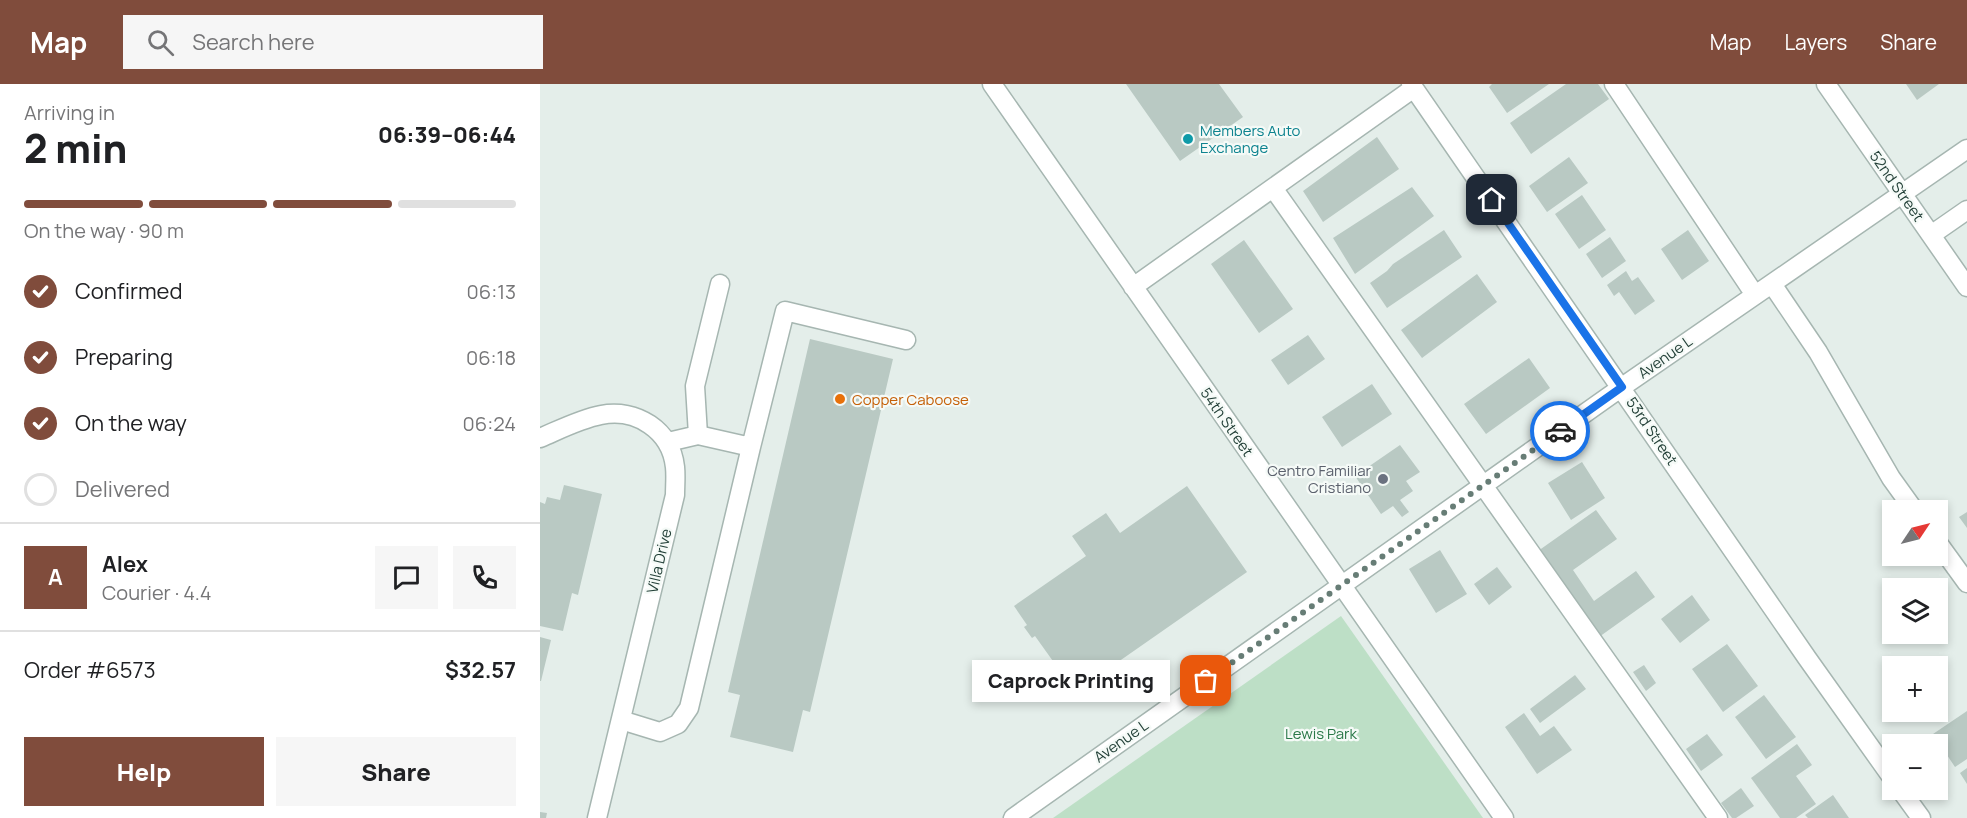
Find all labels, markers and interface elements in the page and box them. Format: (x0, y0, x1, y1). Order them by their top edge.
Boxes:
search box (123, 15, 543, 69)
text: Map (30, 23, 87, 61)
icon: search (144, 26, 177, 59)
text: Search here (192, 27, 315, 57)
text: Map (1710, 28, 1751, 56)
text: Layers (1784, 28, 1847, 56)
text: Share (1880, 28, 1937, 56)
text: Arriving in (24, 99, 115, 126)
text: 06:39–06:44 (378, 120, 516, 150)
place label: Members Auto Exchange (1200, 120, 1301, 158)
text: 2 min (24, 121, 127, 175)
marker: Members Auto Exchange (1181, 132, 1195, 146)
street label: 52nd Street (1865, 147, 1929, 225)
pin (1466, 174, 1517, 225)
icon: home (1475, 183, 1508, 216)
text: On the way · 90 m (24, 217, 184, 244)
icon: check (24, 275, 57, 308)
text: Confirmed (75, 276, 183, 306)
text: 06:13 (467, 278, 516, 305)
street label: Avenue L (1634, 330, 1697, 383)
icon: check (24, 341, 57, 374)
text: Preparing (75, 342, 173, 372)
text: 06:18 (466, 344, 516, 371)
street label: 54th Street (1196, 383, 1258, 461)
place label: Copper Caboose (852, 389, 969, 410)
marker: Copper Caboose (833, 392, 847, 406)
street label: 53rd Street (1621, 393, 1683, 469)
courier (1530, 401, 1590, 461)
icon: check (24, 407, 57, 440)
text: On the way (75, 408, 187, 438)
text: 06:24 (463, 410, 516, 437)
icon: car (1544, 415, 1577, 448)
place label: Centro Familiar Cristiano (1267, 460, 1372, 498)
marker: Centro Familiar Cristiano (1376, 472, 1390, 486)
text: Delivered (75, 474, 170, 504)
north arrow (1882, 500, 1948, 566)
map controls (1882, 500, 1948, 800)
street label: Villa Drive (641, 526, 677, 595)
button: chat (375, 546, 438, 609)
button: phone (453, 546, 516, 609)
text: Alex (102, 549, 148, 579)
text: A (48, 562, 63, 592)
button: layers (1882, 578, 1948, 644)
text: Courier · 4.4 (102, 579, 212, 606)
text: Order #6573 (24, 655, 156, 685)
text: $32.57 (445, 655, 516, 685)
pin (1180, 655, 1231, 706)
button: + (1882, 656, 1948, 722)
callout: Caprock Printing (972, 660, 1170, 702)
icon: bag (1189, 664, 1222, 697)
text: Caprock Printing (988, 667, 1154, 694)
street label: Avenue L (1090, 714, 1153, 767)
park label: Lewis Park (1285, 723, 1358, 744)
button: − (1882, 734, 1948, 800)
button: Help (24, 737, 264, 806)
button: Share (276, 737, 516, 806)

